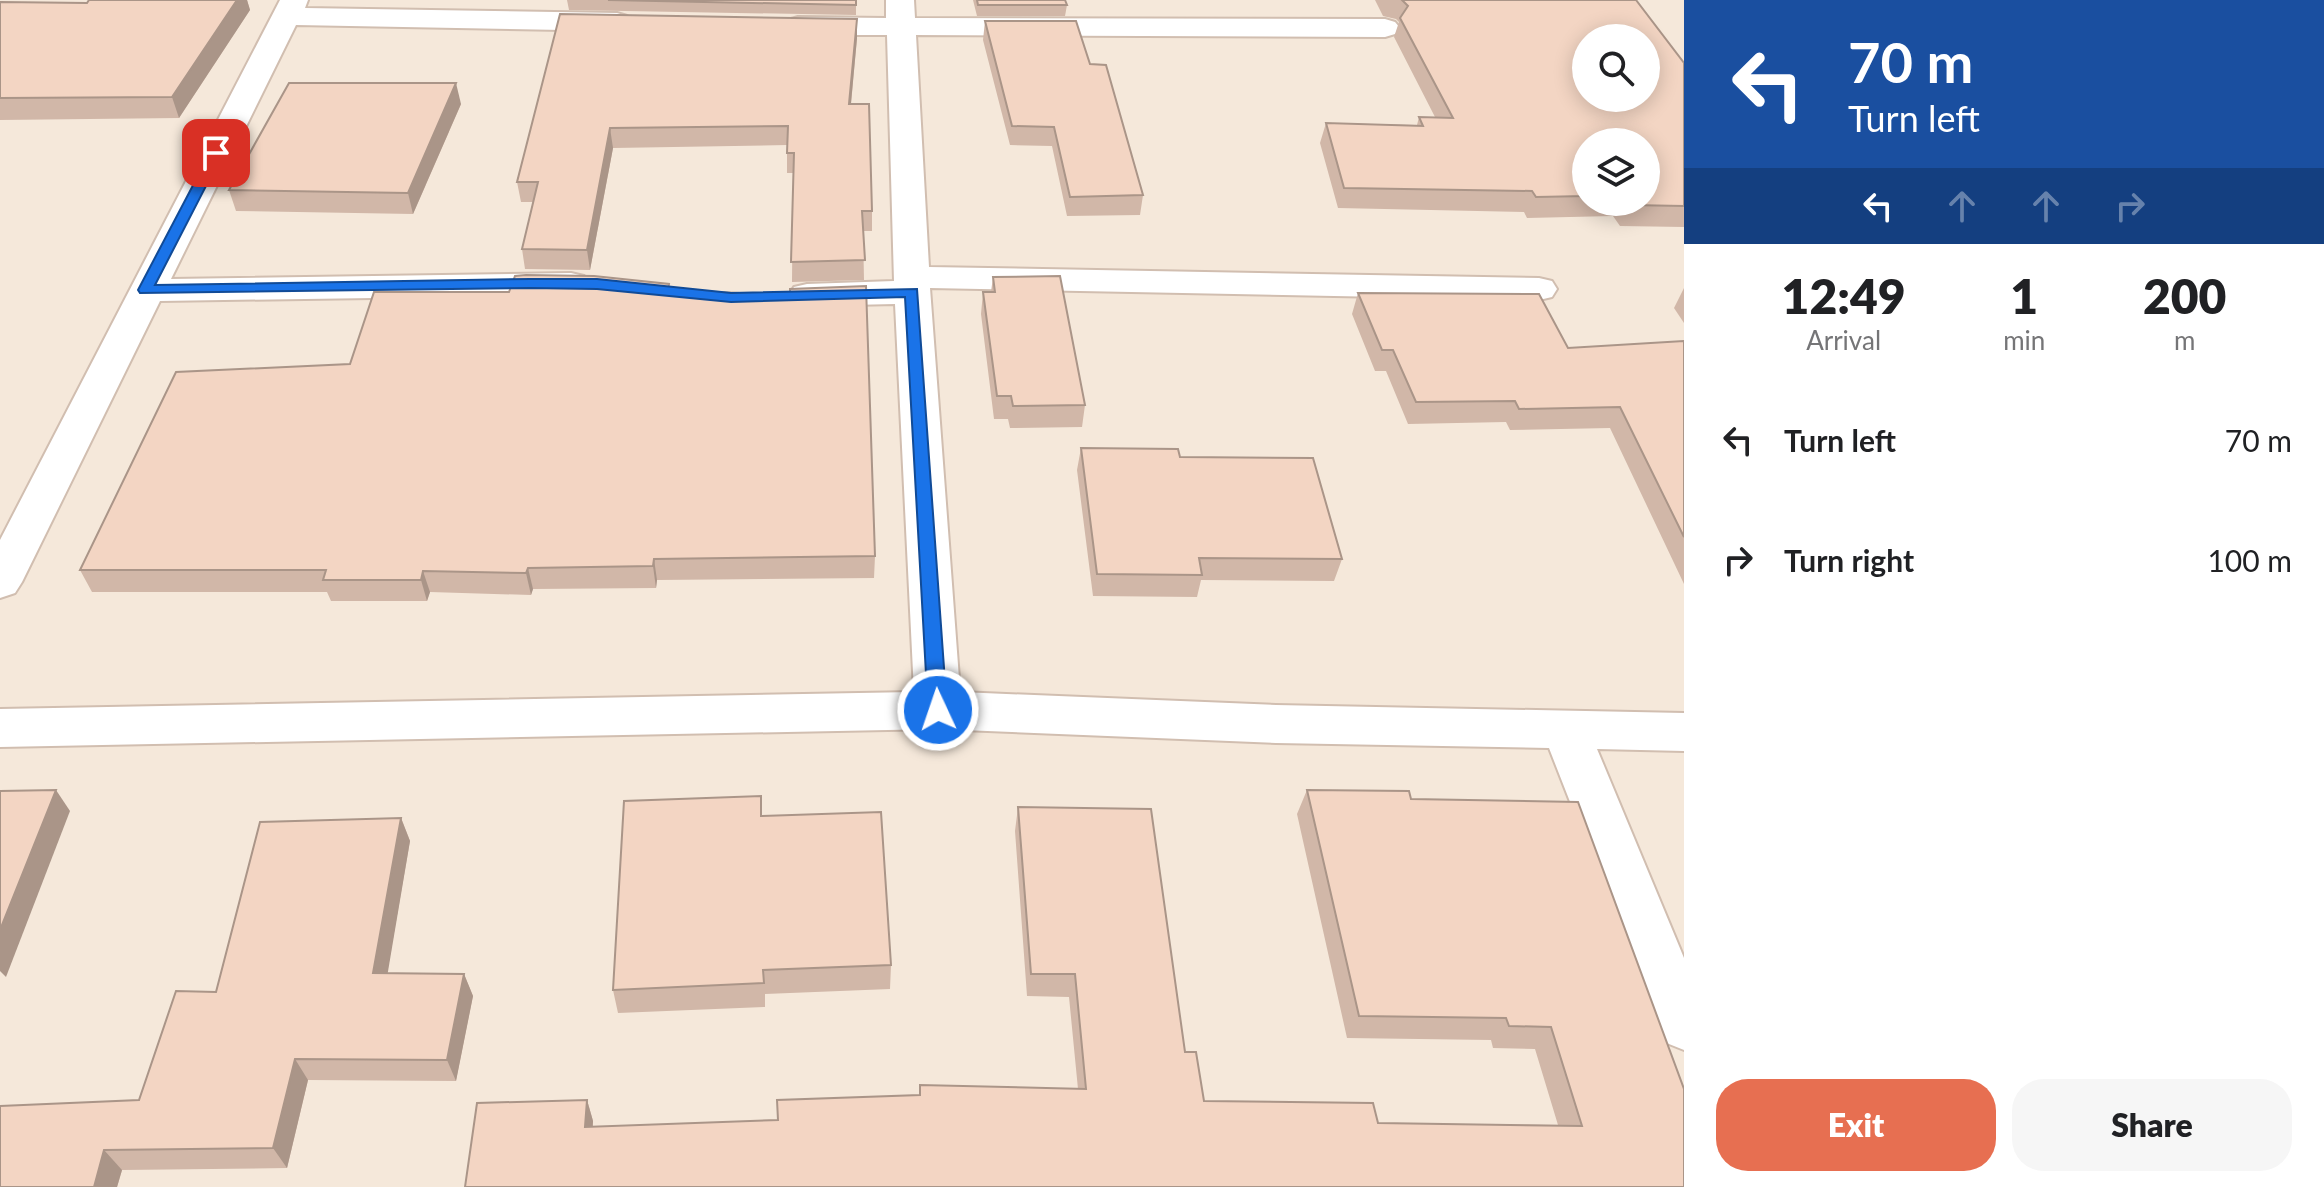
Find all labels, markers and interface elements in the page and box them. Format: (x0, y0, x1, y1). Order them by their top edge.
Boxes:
map controls (1572, 24, 1660, 216)
button: search (1572, 24, 1660, 112)
text: 70 m (1848, 28, 1973, 95)
icon: left (1716, 32, 1820, 136)
text: Turn left (1848, 96, 1980, 140)
pin (182, 119, 250, 187)
button: layers (1572, 128, 1660, 216)
icon: arrive (194, 131, 238, 175)
icon: left (1856, 184, 1900, 228)
icon: ahead (1940, 184, 1984, 228)
icon: ahead (2024, 184, 2068, 228)
icon: right (2108, 184, 2152, 228)
text: 12:49 (1782, 267, 1906, 324)
text: 1 (2010, 267, 2038, 324)
text: 200 (2143, 267, 2226, 324)
text: Arrival (1806, 324, 1881, 356)
text: min (2003, 324, 2045, 356)
text: m (2174, 324, 2195, 356)
icon: left (1716, 418, 1760, 462)
text: Turn left (1784, 422, 1896, 458)
text: 70 m (2225, 422, 2292, 458)
icon: right (1716, 538, 1760, 582)
text: Turn right (1784, 542, 1914, 578)
text: 100 m (2207, 542, 2292, 578)
position arrow (896, 668, 980, 752)
button: Exit (1716, 1079, 1996, 1171)
button: Share (2012, 1079, 2292, 1171)

